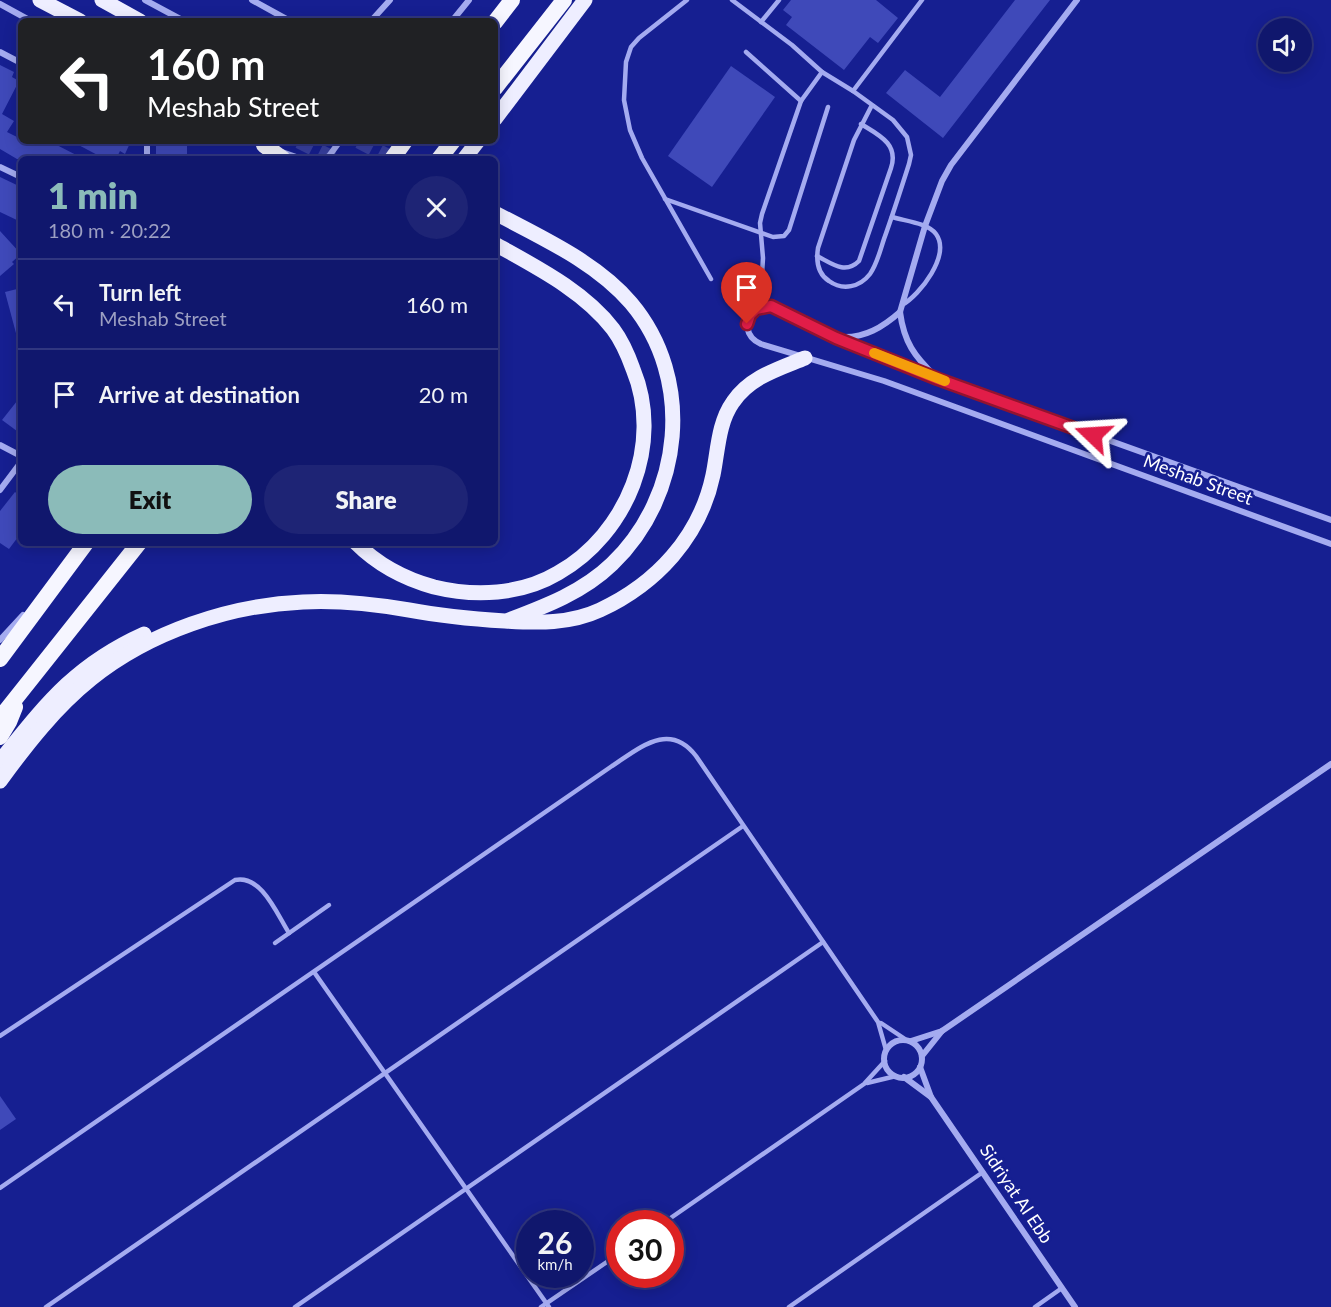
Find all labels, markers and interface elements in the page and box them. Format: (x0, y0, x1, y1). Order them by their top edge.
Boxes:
map controls (1258, 18, 1312, 72)
button: sound (1258, 18, 1312, 72)
text: 160 m (147, 39, 265, 89)
icon: left (48, 42, 126, 120)
text: Meshab Street (147, 90, 319, 123)
text: 1 min (48, 173, 138, 217)
button: close (405, 176, 468, 239)
text: 180 m · 20:22 (48, 218, 171, 242)
pin (721, 262, 772, 324)
icon: arrive (730, 271, 763, 304)
text: Turn left (99, 279, 181, 306)
icon: left (48, 288, 81, 321)
text: 160 m (406, 291, 468, 318)
text: Meshab Street (99, 306, 227, 330)
icon: arrive (48, 378, 81, 411)
text: Arrive at destination (99, 381, 300, 408)
text: 20 m (419, 381, 468, 408)
position arrow (1061, 403, 1125, 467)
street label: Meshab Street (1141, 449, 1257, 509)
button: Exit (48, 465, 252, 534)
button: Share (264, 465, 468, 534)
street label: Sidriyat Al Ebb (976, 1140, 1058, 1247)
speed limit sign: 30 (606, 1210, 684, 1288)
text: 26 (538, 1224, 572, 1260)
text: km/h (537, 1255, 573, 1273)

